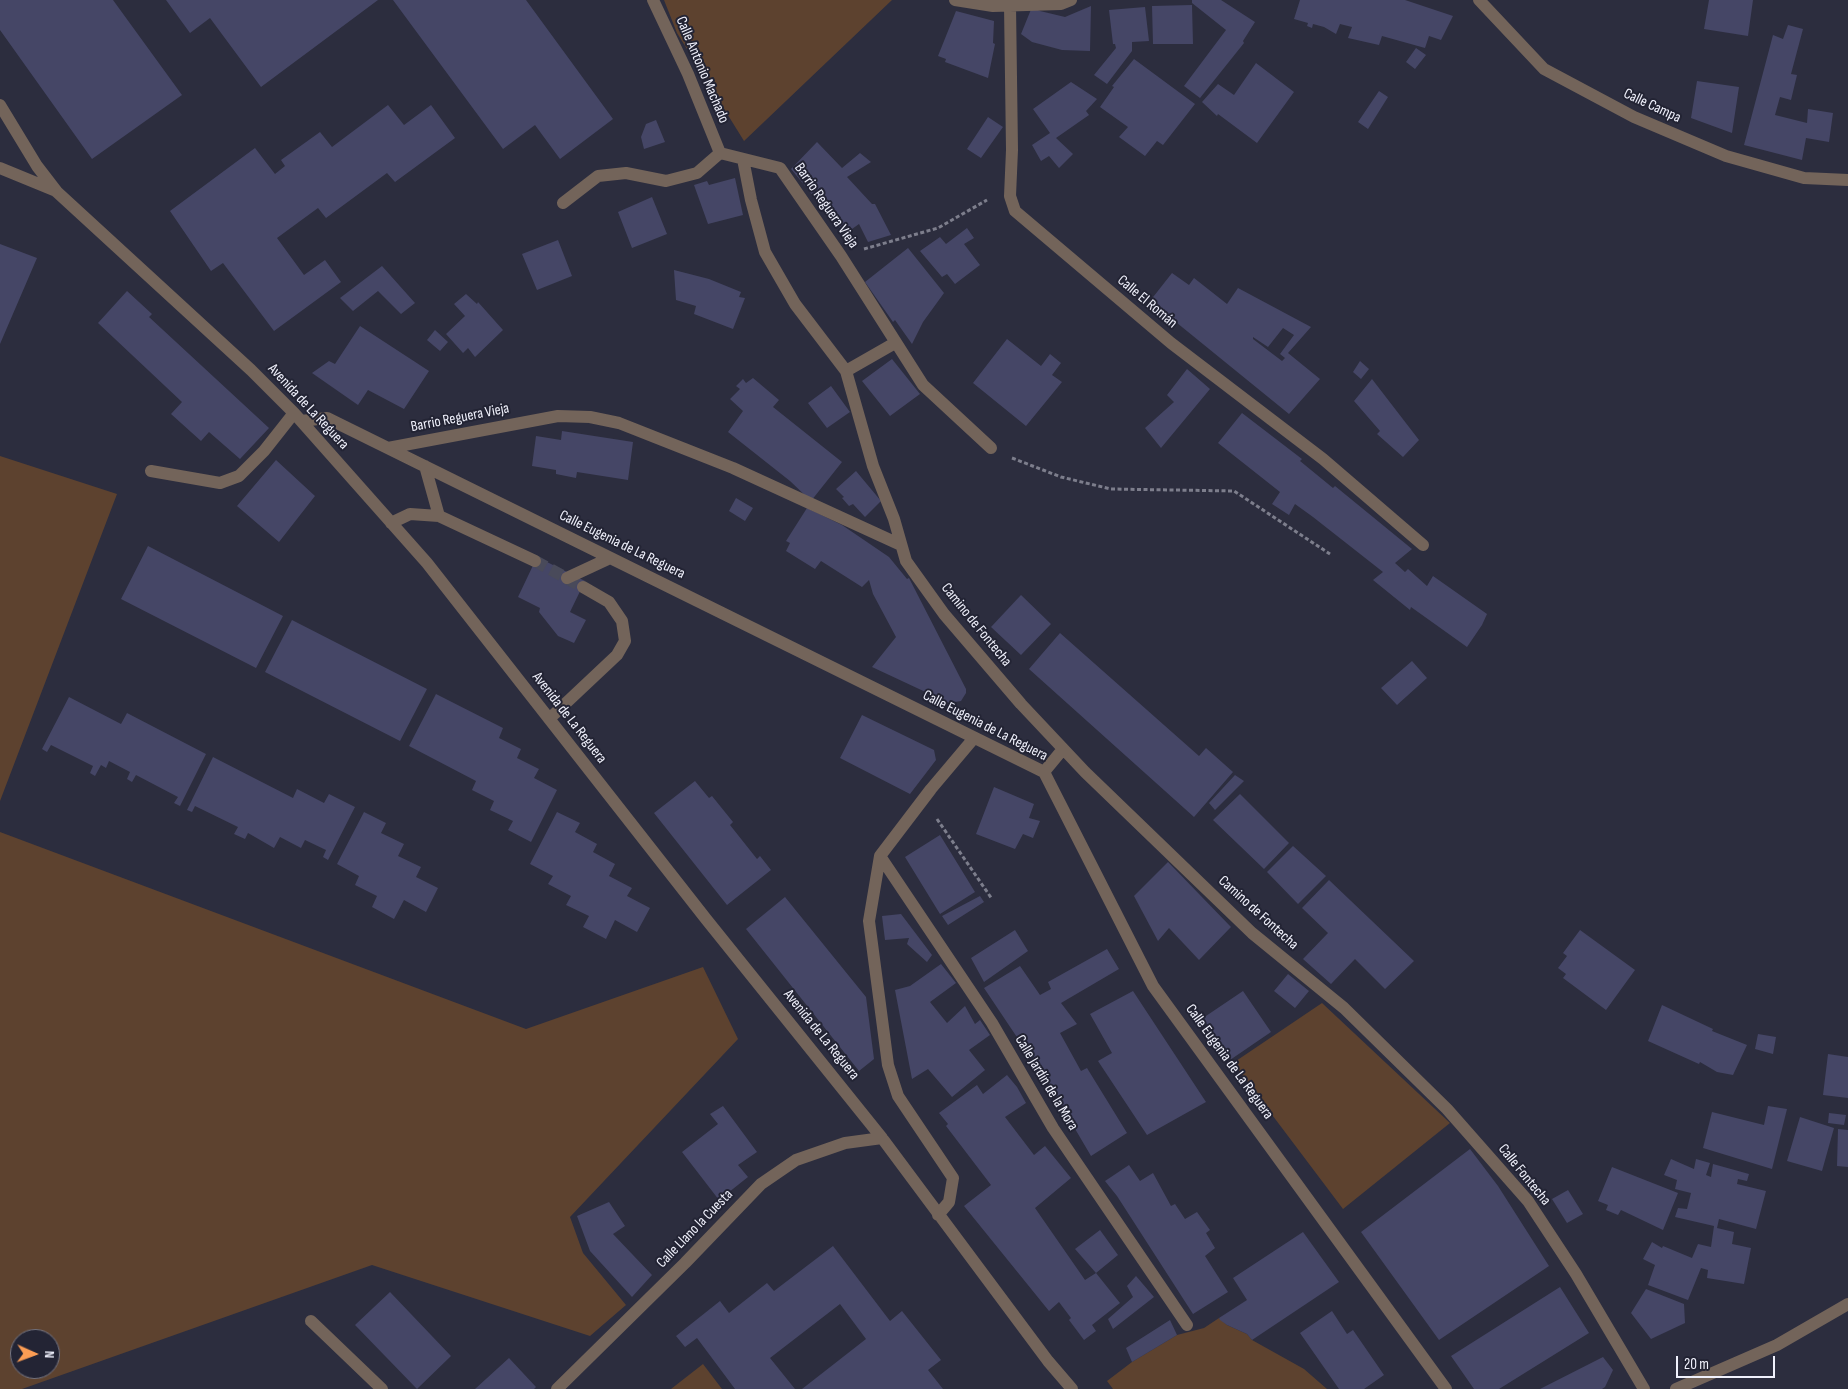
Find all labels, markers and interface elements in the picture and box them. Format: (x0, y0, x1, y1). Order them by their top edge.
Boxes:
street label: Calle Antonio Machado (671, 14, 733, 126)
street label: Calle Campa (1620, 85, 1684, 127)
street label: Barrio Reguera Vieja (790, 160, 862, 252)
street label: Calle El Román (1113, 272, 1181, 332)
street label: Avenida de La Reguera (264, 360, 352, 454)
street label: Barrio Reguera Vieja (409, 400, 511, 436)
street label: Calle Eugenia de La Reguera (556, 507, 688, 583)
street label: Camino de Fontecha (937, 580, 1015, 670)
street label: Avenida de La Reguera (528, 669, 610, 767)
street label: Calle Eugenia de La Reguera (920, 687, 1050, 765)
street label: Camino de Fontecha (1214, 872, 1302, 954)
street label: Avenida de La Reguera (779, 986, 863, 1084)
street label: Calle Eugenia de La Reguera (1181, 1001, 1277, 1123)
street label: Calle Jardín de la Mora (1010, 1032, 1082, 1134)
street label: Calle Fontecha (1494, 1141, 1554, 1209)
street label: Calle Llano la Cuesta (653, 1186, 737, 1272)
north arrow (10, 1329, 60, 1379)
scale bar (1678, 1346, 1777, 1378)
text: N (41, 1350, 58, 1359)
text: 20 m (1684, 1355, 1709, 1374)

